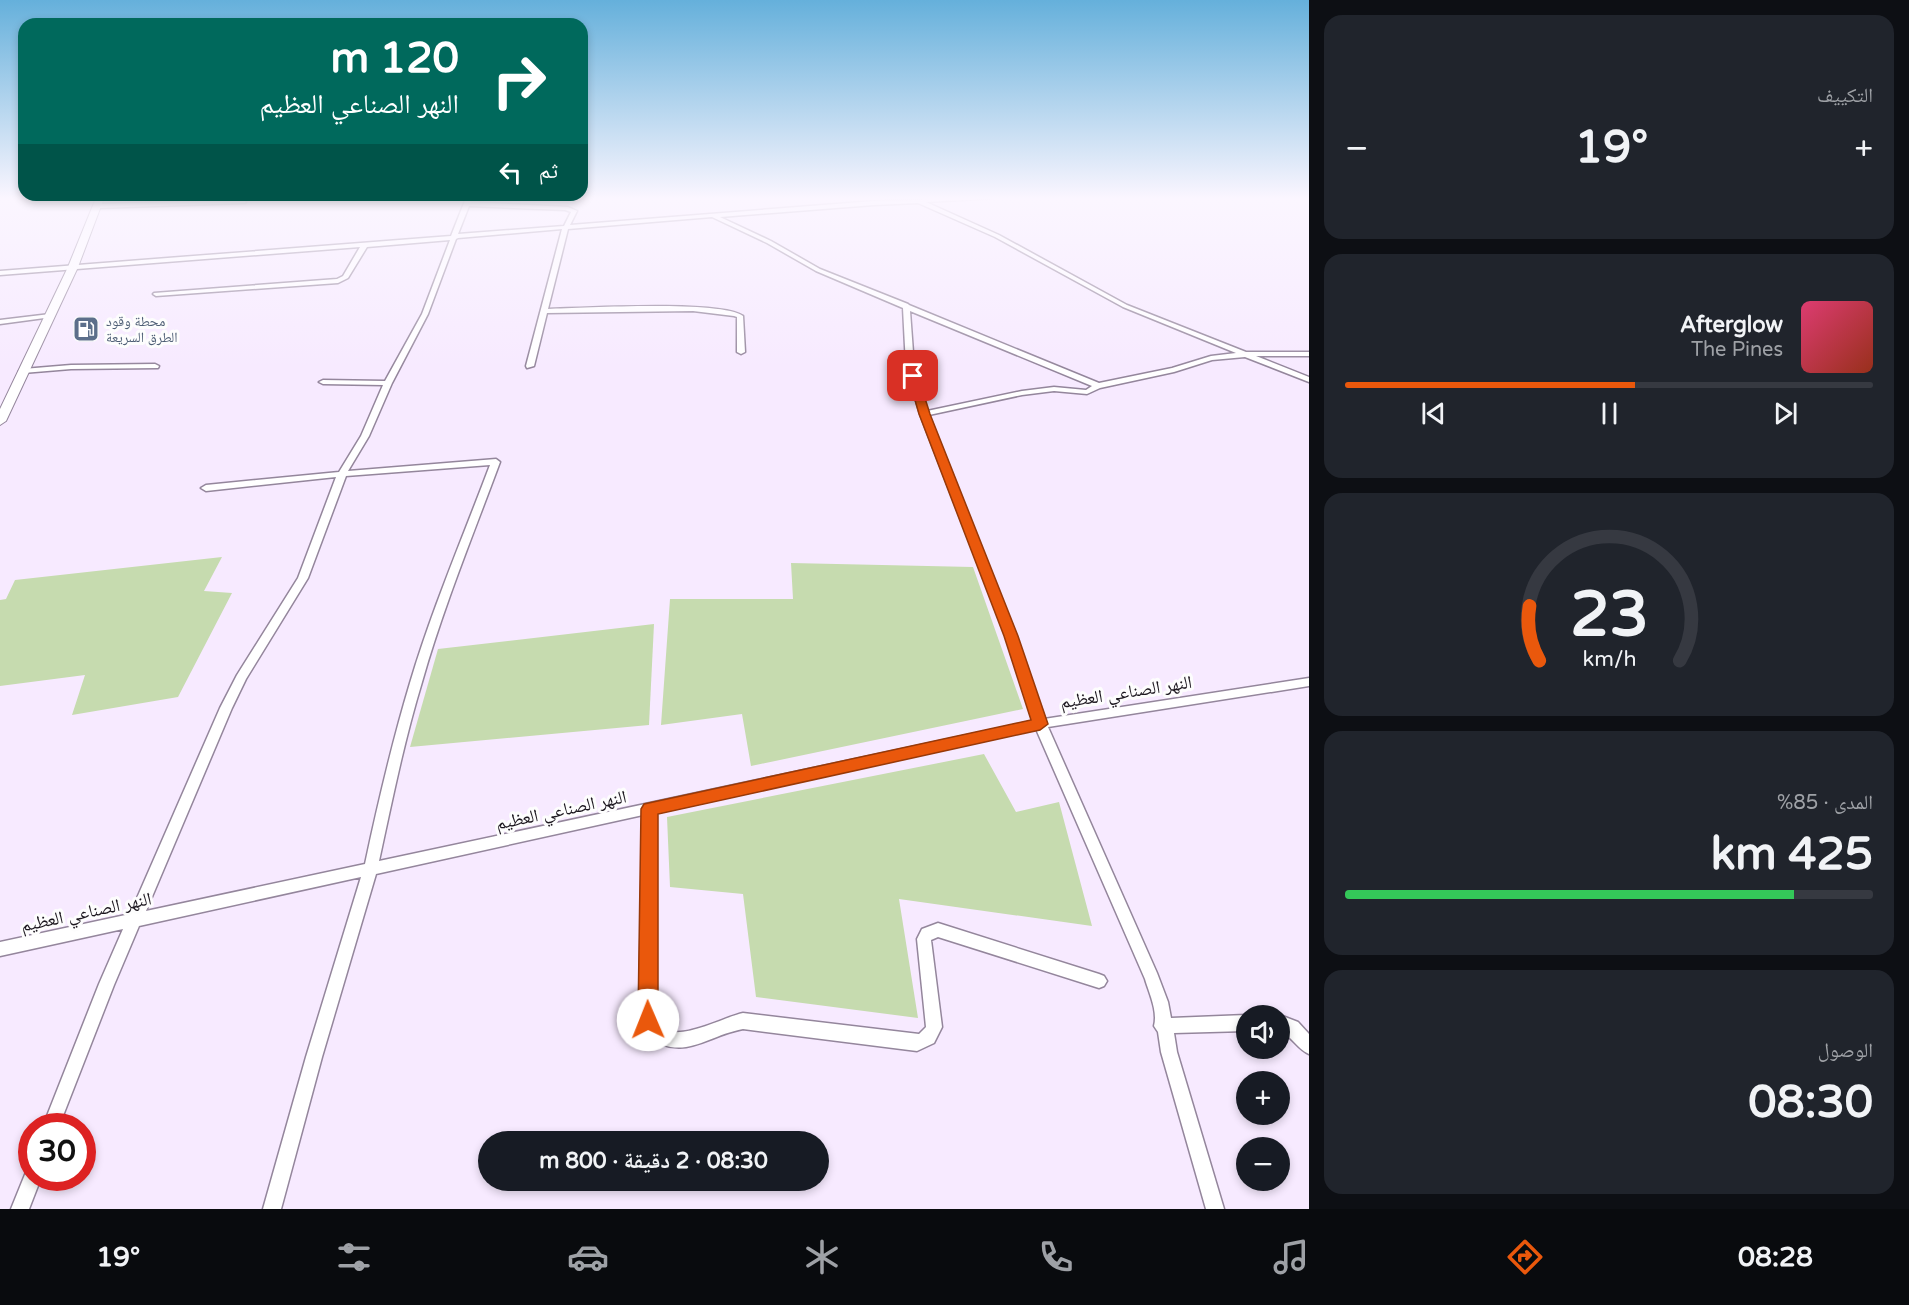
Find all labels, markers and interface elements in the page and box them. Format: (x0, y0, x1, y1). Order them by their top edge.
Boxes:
text: 120 m (330, 33, 459, 84)
icon: right (480, 42, 558, 120)
text: التكييف (1817, 84, 1873, 108)
text: النهر الصناعي العظيم (259, 88, 459, 121)
text: 19° (1575, 121, 1648, 175)
text: − (1345, 129, 1369, 168)
text: + (1854, 129, 1873, 168)
icon: left (494, 156, 527, 189)
text: ثم (539, 158, 558, 184)
text: Afterglow (1680, 312, 1783, 338)
place label: محطة وقود الطرق السريعة (106, 313, 178, 346)
fuel station icon: محطة وقود الطرق السريعة (71, 314, 101, 344)
text: The Pines (1691, 338, 1783, 362)
pin (887, 350, 938, 401)
icon: arrive (896, 359, 929, 392)
icon: previous (1417, 397, 1450, 430)
icon: pause (1593, 397, 1626, 430)
icon: next (1769, 397, 1802, 430)
text: 23 (1570, 579, 1648, 654)
text: km/h (1582, 647, 1636, 673)
street label: النهر الصناعي العظيم (1059, 671, 1194, 717)
street label: النهر الصناعي العظيم (494, 785, 629, 838)
text: المدى · 85% (1777, 791, 1873, 815)
text: 425 km (1711, 828, 1873, 882)
street label: النهر الصناعي العظيم (19, 887, 154, 940)
position arrow (616, 988, 680, 1052)
map controls (1236, 1005, 1290, 1191)
button: sound (1236, 1005, 1290, 1059)
text: الوصول (1818, 1039, 1873, 1063)
button: + (1236, 1071, 1290, 1125)
text: 08:30 (1748, 1076, 1873, 1130)
speed limit sign: 30 (18, 1113, 96, 1191)
button: − (1236, 1137, 1290, 1191)
text: 08:30 · 2 دقيقة · 800 m (539, 1148, 768, 1174)
icon: filters (333, 1236, 375, 1278)
icon: car (567, 1236, 609, 1278)
icon: climate (801, 1236, 843, 1278)
icon: phone (1035, 1236, 1077, 1278)
icon: music (1270, 1236, 1312, 1278)
icon: directions (1504, 1236, 1546, 1278)
text: 19° (96, 1241, 140, 1274)
text: 08:28 (1738, 1241, 1813, 1274)

